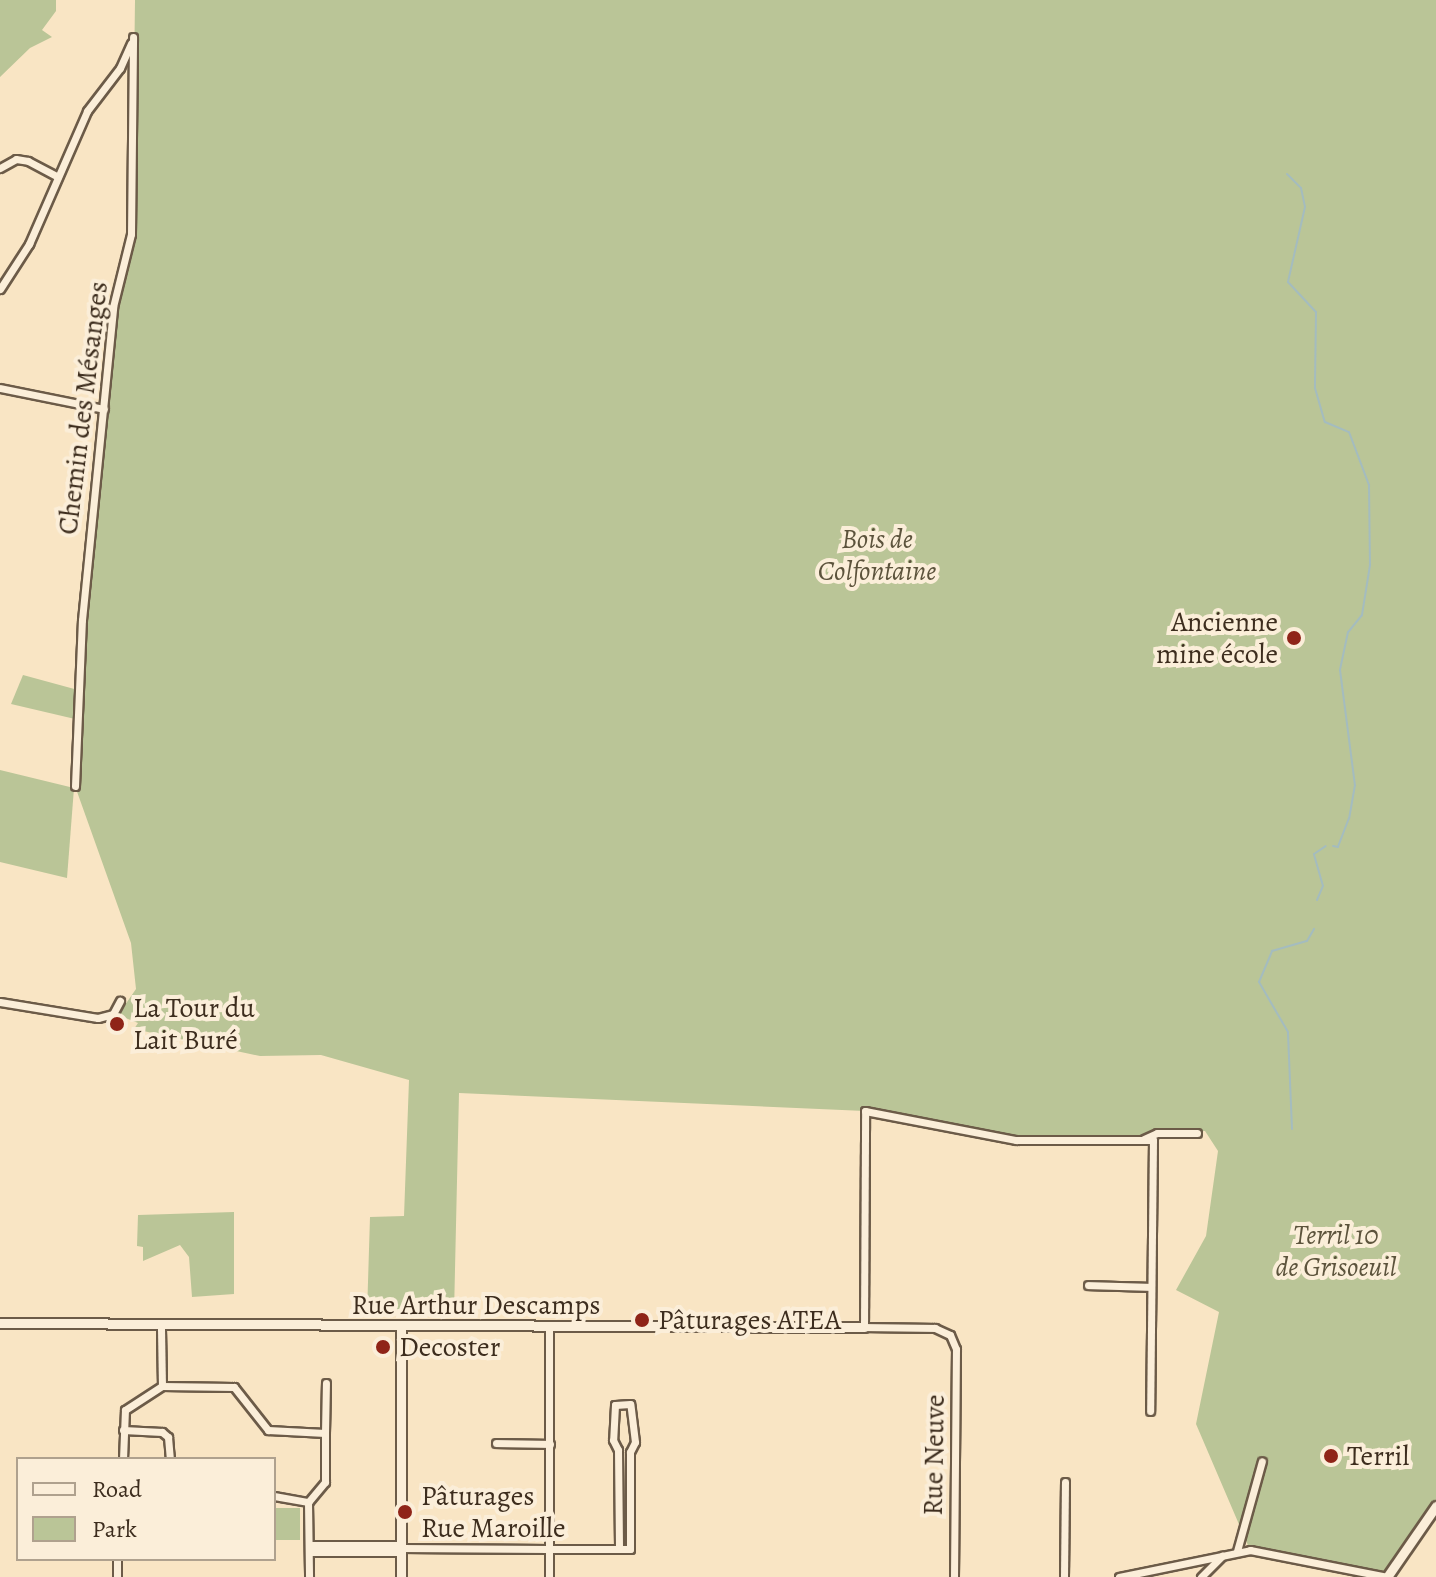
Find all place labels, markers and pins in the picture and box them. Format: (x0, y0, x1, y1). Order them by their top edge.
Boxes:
place label: Ancienne mine école (1156, 605, 1278, 671)
marker: Ancienne mine école (1285, 629, 1303, 647)
place label: La Tour du Lait Buré (133, 991, 255, 1057)
marker: La Tour du Lait Buré (108, 1015, 126, 1033)
place label: Pâturages ATEA (658, 1303, 841, 1337)
marker: Pâturages ATEA (633, 1311, 651, 1329)
place label: Decoster (399, 1330, 500, 1364)
marker: Decoster (374, 1338, 392, 1356)
place label: Terril (1347, 1439, 1409, 1473)
marker: Terril (1322, 1447, 1340, 1465)
place label: Pâturages Rue Maroille (421, 1479, 565, 1545)
marker: Pâturages Rue Maroille (396, 1503, 414, 1521)

